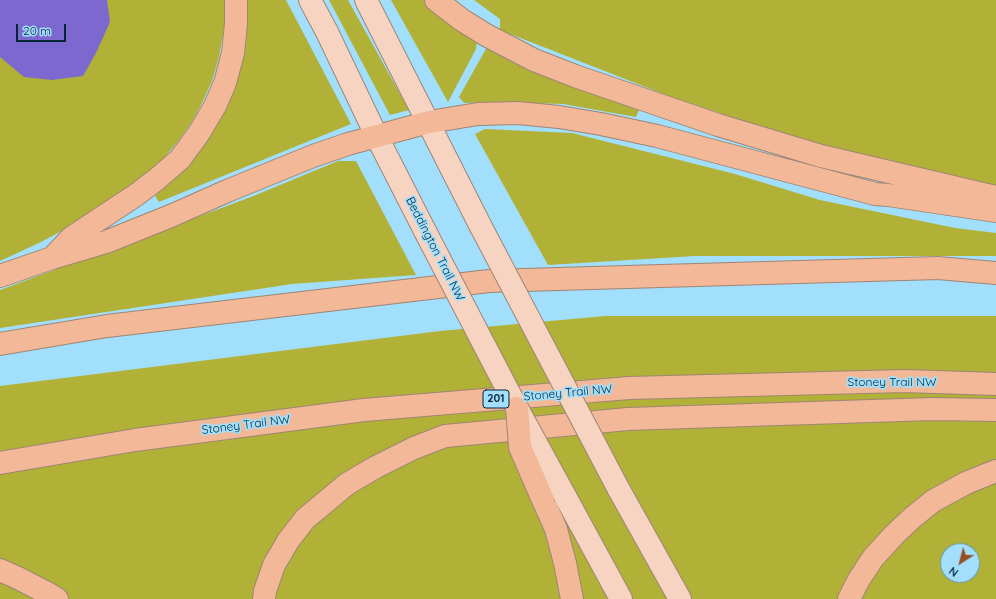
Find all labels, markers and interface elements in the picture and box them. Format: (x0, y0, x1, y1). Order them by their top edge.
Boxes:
scale bar (18, 16, 68, 42)
text: 20 m (23, 23, 51, 38)
street label: Beddington Trail NW (403, 195, 467, 303)
street label: Stoney Trail NW (848, 375, 936, 389)
street label: Stoney Trail NW (523, 382, 613, 404)
road number: 201 (483, 390, 509, 408)
street label: Stoney Trail NW (201, 412, 291, 438)
north arrow (940, 543, 980, 583)
text: N (946, 564, 961, 580)

